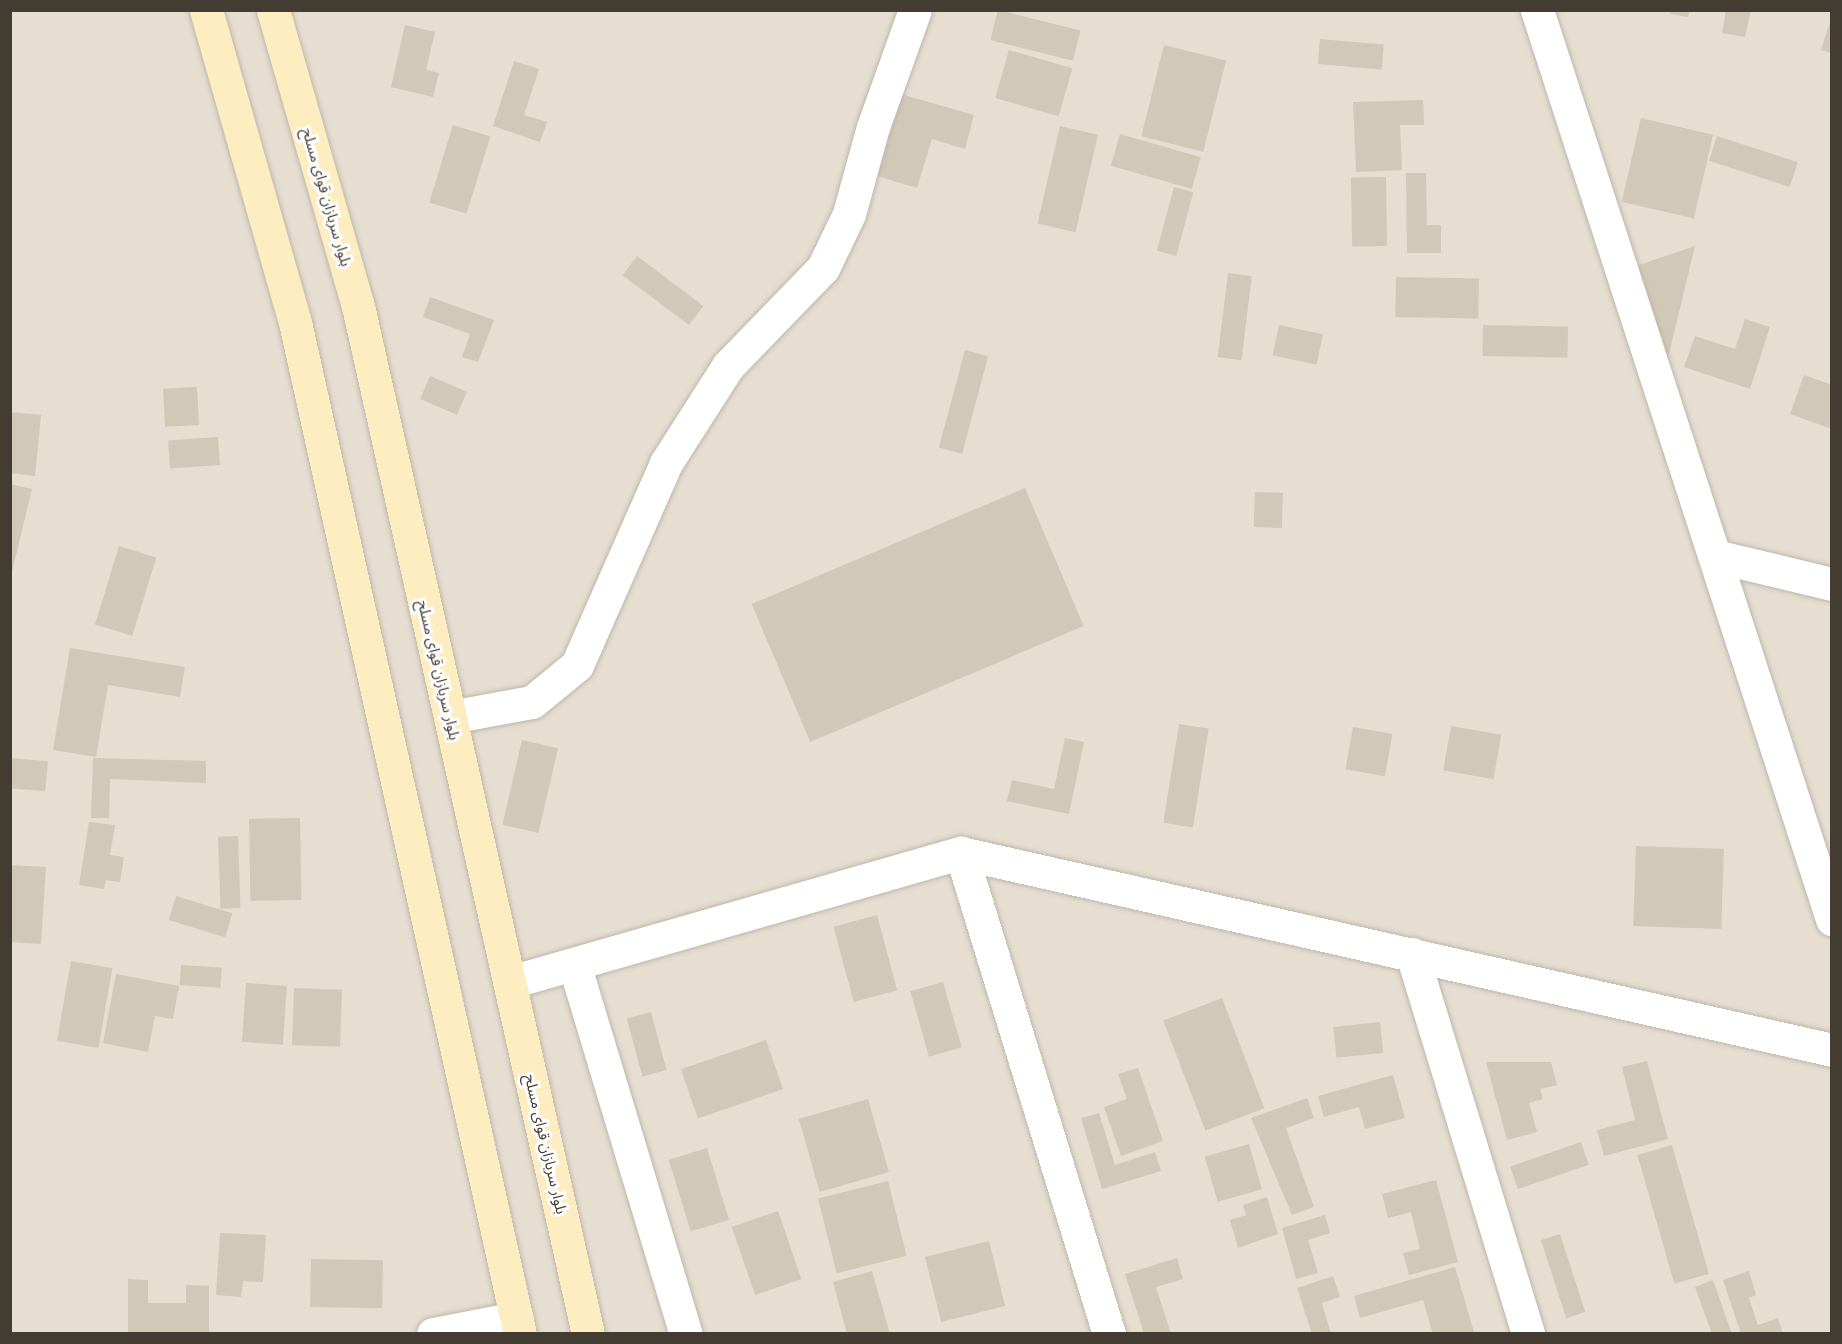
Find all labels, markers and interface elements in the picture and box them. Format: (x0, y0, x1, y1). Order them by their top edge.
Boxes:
street label: بلوار سربازان قوای مسلح (299, 126, 355, 268)
street label: بلوار سربازان قوای مسلح (414, 598, 464, 742)
street label: بلوار سربازان قوای مسلح (521, 1072, 571, 1216)

